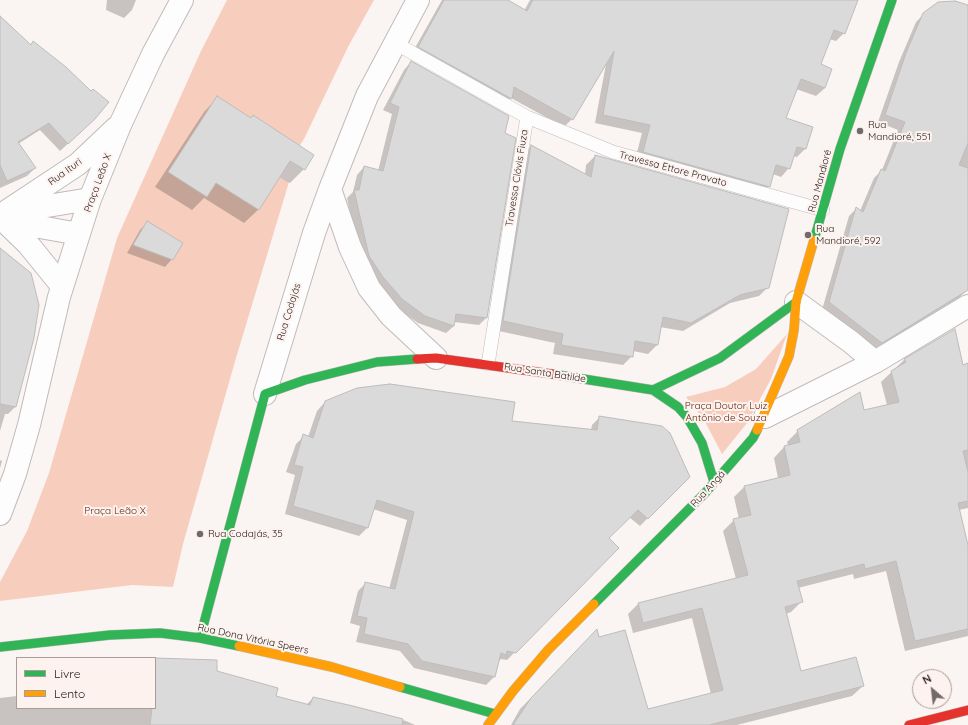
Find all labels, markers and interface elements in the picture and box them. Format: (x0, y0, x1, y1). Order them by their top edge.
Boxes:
place label: Rua Mandioré, 551 (868, 119, 931, 142)
marker: Rua Mandioré, 551 (855, 126, 865, 136)
street label: Travessa Clóvis Fiuza (503, 129, 531, 227)
street label: Rua Mandioré (806, 148, 834, 214)
street label: Travessa Ettore Pravato (618, 149, 728, 189)
street label: Praça Leão X (82, 152, 114, 214)
street label: Rua Ituri (46, 156, 84, 188)
place label: Rua Mandioré, 592 (816, 223, 881, 246)
marker: Rua Mandioré, 592 (803, 230, 813, 240)
street label: Rua Codajás (275, 282, 303, 342)
street label: Rua Santa Batilde (503, 361, 587, 385)
park label: Praça Doutor Luiz Antônio de Souza (685, 400, 767, 424)
street label: Rua Angá (688, 468, 728, 510)
park label: Praça Leão X (84, 505, 146, 517)
place label: Rua Codajás, 35 (208, 528, 283, 540)
marker: Rua Codajás, 35 (195, 529, 205, 539)
street label: Rua Dona Vitória Speers (196, 621, 310, 657)
legend (16, 657, 156, 709)
text: Livre (54, 666, 80, 681)
north arrow (912, 669, 952, 709)
text: N (920, 671, 934, 687)
text: Lento (54, 686, 85, 701)

